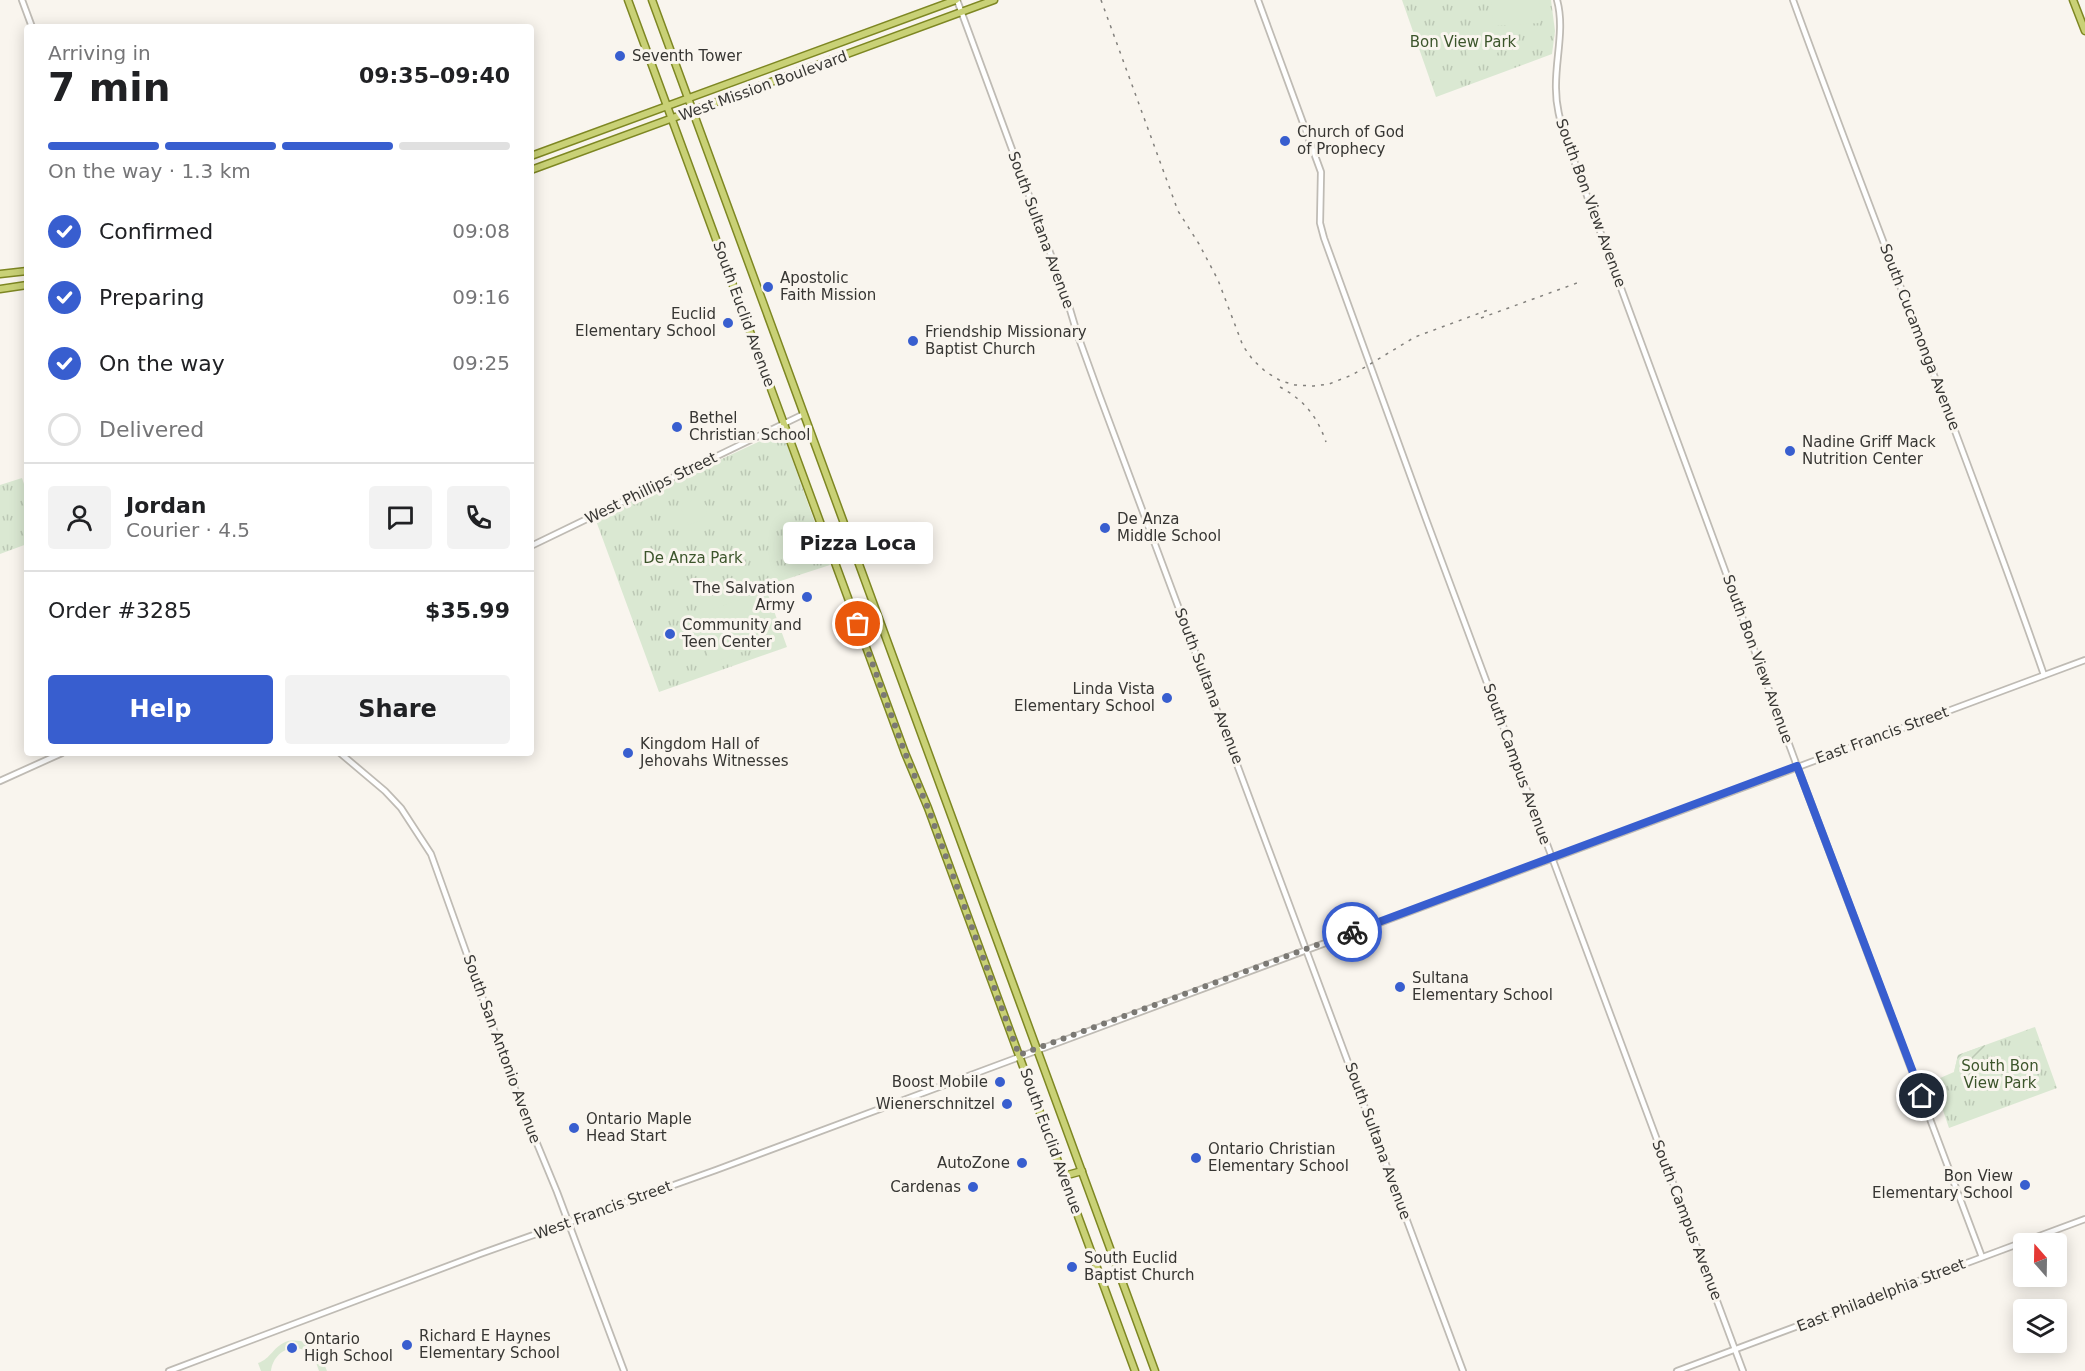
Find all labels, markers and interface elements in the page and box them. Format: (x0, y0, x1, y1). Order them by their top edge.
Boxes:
park label: Bon View Park (1410, 33, 1517, 51)
text: Arriving in (48, 41, 151, 65)
place label: Seventh Tower (632, 47, 743, 65)
street label: West Mission Boulevard (676, 47, 850, 125)
marker: Seventh Tower (613, 49, 627, 63)
text: 09:35–09:40 (359, 63, 510, 88)
text: 7 min (48, 65, 170, 110)
street label: South Bon View Avenue (1552, 116, 1630, 290)
place label: Church of God of Prophecy (1297, 123, 1404, 158)
marker: Church of God of Prophecy (1278, 134, 1292, 148)
street label: South Sultana Avenue (1004, 149, 1078, 311)
text: On the way · 1.3 km (48, 159, 251, 183)
icon: check (48, 215, 81, 248)
text: Confirmed (99, 219, 213, 244)
text: 09:08 (452, 219, 510, 243)
street label: South Euclid Avenue (709, 239, 779, 389)
street label: South Cucamonga Avenue (1876, 241, 1964, 433)
place label: Apostolic Faith Mission (780, 269, 876, 304)
marker: Apostolic Faith Mission (761, 280, 775, 294)
icon: check (48, 281, 81, 314)
text: Preparing (99, 285, 205, 310)
text: 09:16 (452, 285, 510, 309)
place label: Euclid Elementary School (575, 305, 716, 340)
marker: Euclid Elementary School (721, 316, 735, 330)
place label: Friendship Missionary Baptist Church (925, 323, 1087, 358)
marker: Friendship Missionary Baptist Church (906, 334, 920, 348)
icon: check (48, 347, 81, 380)
text: On the way (99, 351, 225, 376)
text: 09:25 (452, 351, 510, 375)
place label: Bethel Christian School (689, 409, 810, 444)
text: Delivered (99, 417, 204, 442)
marker: Bethel Christian School (670, 420, 684, 434)
place label: Nadine Griff Mack Nutrition Center (1802, 433, 1936, 468)
marker: Nadine Griff Mack Nutrition Center (1783, 444, 1797, 458)
street label: West Phillips Street (582, 448, 720, 528)
button: person (48, 486, 111, 549)
button: chat (369, 486, 432, 549)
button: phone (447, 486, 510, 549)
text: Jordan (126, 493, 206, 518)
place label: De Anza Middle School (1117, 510, 1221, 545)
text: Courier · 4.5 (126, 518, 250, 542)
marker: De Anza Middle School (1098, 521, 1112, 535)
callout: Pizza Loca (783, 522, 933, 564)
text: Pizza Loca (799, 531, 917, 555)
park label: De Anza Park (643, 549, 743, 567)
street label: South Bon View Avenue (1719, 572, 1797, 746)
place label: The Salvation Army (692, 579, 795, 614)
marker: The Salvation Army (800, 590, 814, 604)
text: Order #3285 (48, 598, 192, 623)
text: $35.99 (425, 598, 510, 623)
pin (832, 598, 883, 649)
street label: South Sultana Avenue (1171, 605, 1247, 767)
icon: bag (841, 607, 874, 640)
place label: Community and Teen Center (681, 616, 802, 651)
marker: Community and Teen Center (663, 627, 677, 641)
button: Help (48, 675, 273, 744)
button: Share (285, 675, 510, 744)
place label: Linda Vista Elementary School (1014, 680, 1155, 715)
street label: South Campus Avenue (1479, 681, 1555, 847)
marker: Linda Vista Elementary School (1160, 691, 1174, 705)
street label: East Francis Street (1813, 703, 1951, 767)
place label: Kingdom Hall of Jehovahs Witnesses (639, 735, 789, 770)
marker: Kingdom Hall of Jehovahs Witnesses (621, 746, 635, 760)
courier (1322, 902, 1382, 962)
icon: bike (1336, 916, 1369, 949)
street label: South San Antonio Avenue (459, 952, 545, 1146)
place label: Sultana Elementary School (1412, 969, 1553, 1004)
marker: Sultana Elementary School (1393, 980, 1407, 994)
park label: South Bon View Park (1961, 1057, 2039, 1092)
street label: South Sultana Avenue (1341, 1060, 1415, 1222)
street label: South Euclid Avenue (1016, 1066, 1086, 1216)
pin (1896, 1070, 1947, 1121)
place label: Boost Mobile (892, 1073, 988, 1091)
marker: Boost Mobile (993, 1075, 1007, 1089)
icon: home (1905, 1079, 1938, 1112)
place label: Wienerschnitzel (876, 1095, 995, 1113)
marker: Wienerschnitzel (1000, 1097, 1014, 1111)
place label: Ontario Maple Head Start (586, 1110, 692, 1145)
marker: Ontario Maple Head Start (567, 1121, 581, 1135)
street label: South Campus Avenue (1648, 1137, 1726, 1303)
place label: Ontario Christian Elementary School (1208, 1140, 1349, 1175)
marker: Ontario Christian Elementary School (1189, 1151, 1203, 1165)
place label: AutoZone (937, 1154, 1010, 1172)
marker: AutoZone (1015, 1156, 1029, 1170)
place label: Bon View Elementary School (1872, 1167, 2013, 1202)
street label: West Francis Street (532, 1177, 674, 1243)
place label: Cardenas (890, 1178, 961, 1196)
marker: Bon View Elementary School (2018, 1178, 2032, 1192)
marker: Cardenas (966, 1180, 980, 1194)
north arrow (2013, 1233, 2067, 1287)
map controls (2013, 1233, 2067, 1353)
place label: South Euclid Baptist Church (1084, 1249, 1195, 1284)
street label: East Philadelphia Street (1794, 1255, 1968, 1335)
marker: South Euclid Baptist Church (1065, 1260, 1079, 1274)
button: layers (2013, 1299, 2067, 1353)
place label: Richard E Haynes Elementary School (419, 1327, 560, 1362)
place label: Ontario High School (304, 1330, 393, 1365)
marker: Richard E Haynes Elementary School (400, 1338, 414, 1352)
marker: Ontario High School (285, 1341, 299, 1355)

